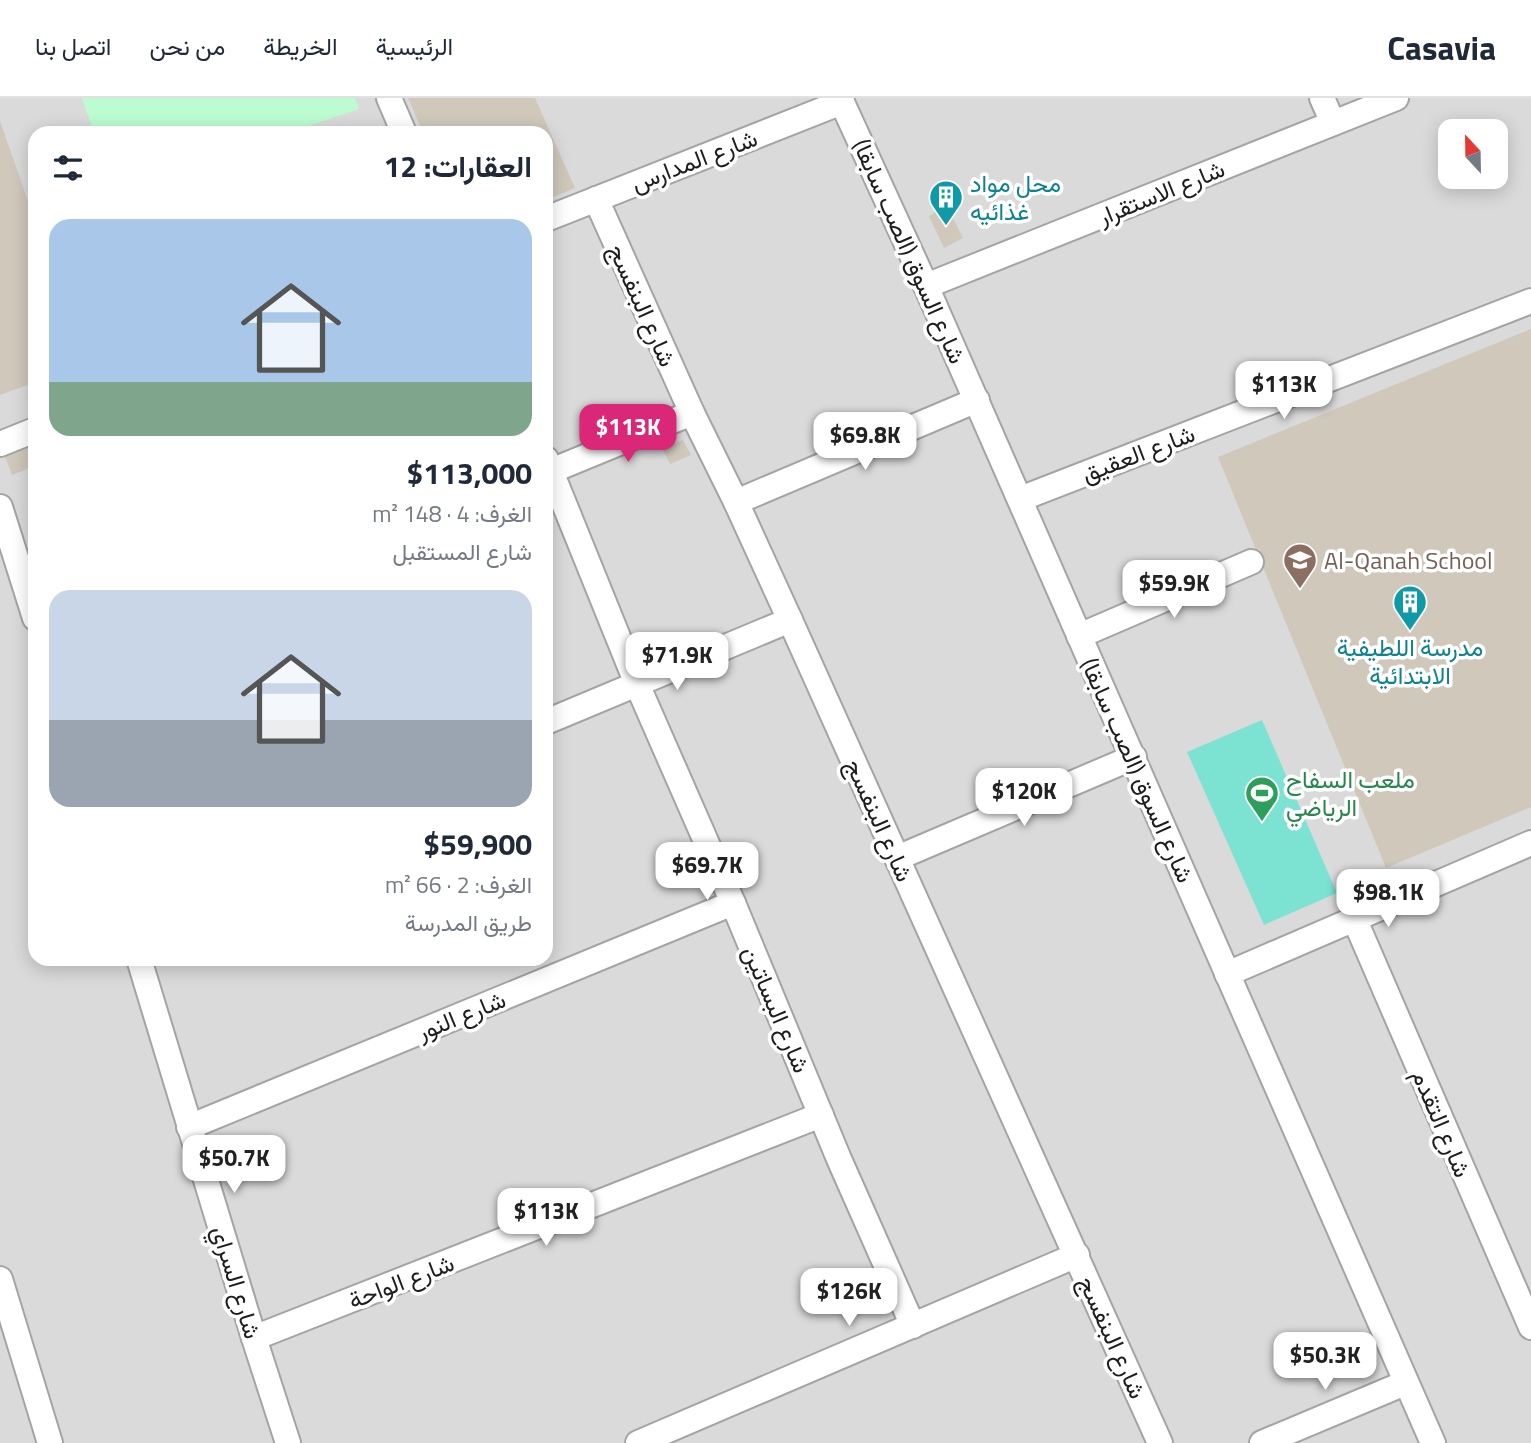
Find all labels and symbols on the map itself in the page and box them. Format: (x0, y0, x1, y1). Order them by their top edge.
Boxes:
street label: شارع المدارس (626, 119, 762, 201)
north arrow (1438, 119, 1508, 189)
street label: شارع السوق (الصب سابقا) (844, 133, 976, 369)
street label: شارع الاستقرار (1091, 150, 1230, 234)
place label: محل مواد غذائيه (970, 165, 1061, 229)
building icon: محل مواد غذائيه (927, 178, 965, 227)
street label: شارع البنفسج (600, 238, 686, 372)
pin: $113K (1235, 362, 1333, 421)
pin: $113K (579, 404, 677, 464)
pin: $69.8K (808, 412, 922, 472)
street label: شارع العقيق (1076, 415, 1200, 491)
school or university icon: Al-Qanah School (1281, 541, 1319, 590)
place label: Al-Qanah School (1324, 542, 1493, 578)
pin: $59.9K (1117, 560, 1231, 620)
building icon: مدرسة اللطيفية الابتدائية (1391, 583, 1429, 632)
place label: مدرسة اللطيفية الابتدائية (1337, 629, 1483, 693)
pin: $71.9K (620, 632, 734, 692)
street label: شارع السوق (الصب سابقا) (1072, 652, 1204, 888)
street label: شارع البنفسج (837, 753, 923, 887)
place label: ملعب السفاح الرياضي (1286, 761, 1415, 827)
pin: $120K (975, 768, 1073, 828)
sports icon: ملعب السفاح الرياضي (1243, 774, 1281, 823)
pin: $69.7K (650, 842, 764, 902)
pin: $98.1K (1331, 870, 1445, 929)
street label: شارع البساتين (734, 940, 820, 1078)
street label: شارع النور (410, 981, 511, 1049)
street label: شارع التقدم (1403, 1063, 1481, 1183)
pin: $50.7K (177, 1136, 291, 1195)
pin: $113K (497, 1188, 595, 1248)
street label: شارع السراي (201, 1221, 271, 1344)
street label: شارع الواحة (343, 1244, 459, 1318)
pin: $126K (800, 1268, 898, 1328)
street label: شارع البنفسج (1070, 1270, 1156, 1404)
pin: $50.3K (1268, 1332, 1382, 1392)

